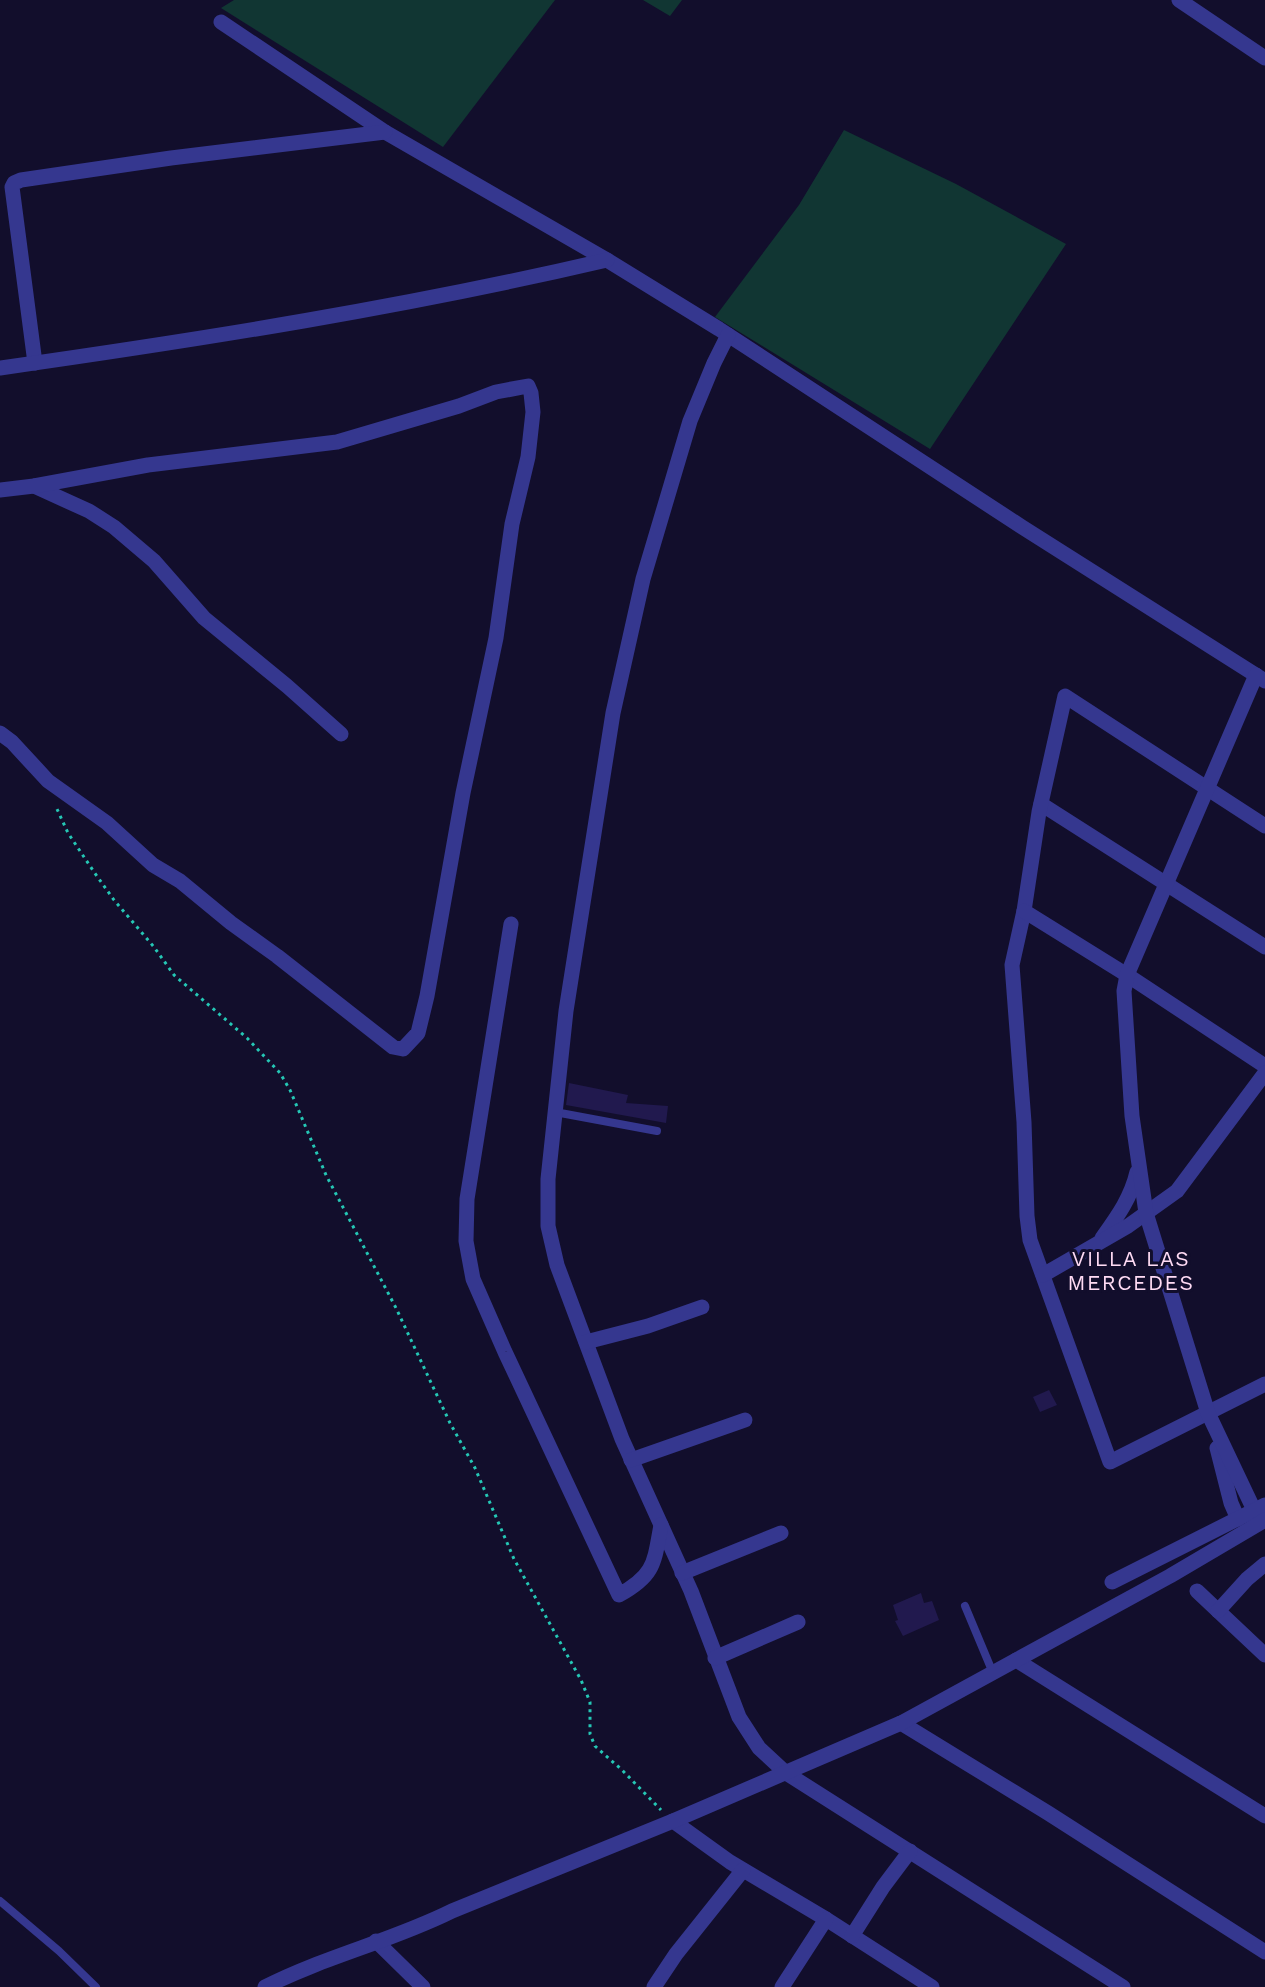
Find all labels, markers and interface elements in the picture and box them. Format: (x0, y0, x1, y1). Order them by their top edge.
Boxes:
district label: VILLA LAS MERCEDES (1068, 1246, 1194, 1295)

